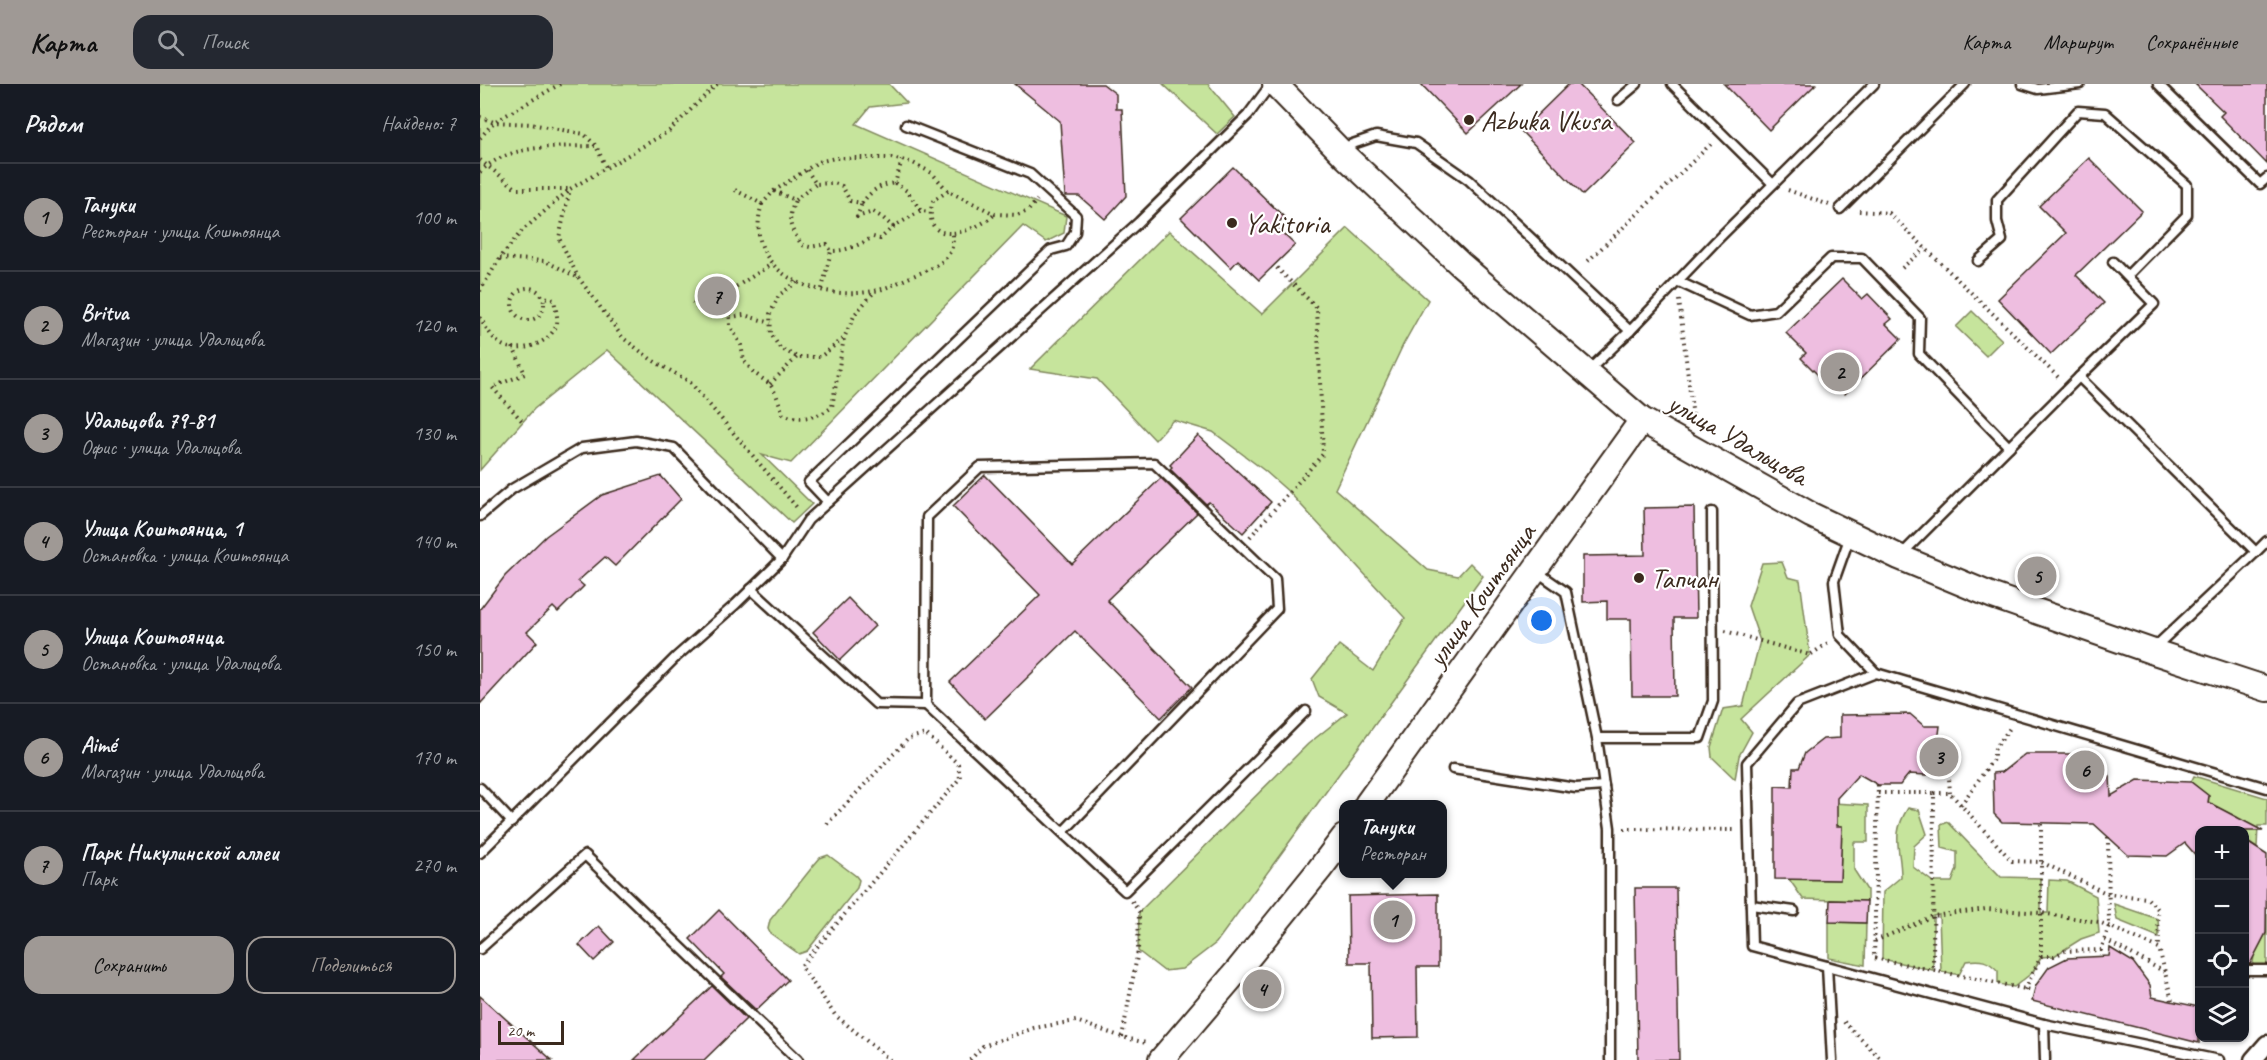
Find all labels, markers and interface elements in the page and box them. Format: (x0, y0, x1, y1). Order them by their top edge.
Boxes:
search box (133, 15, 553, 69)
text: Карта (30, 25, 97, 60)
icon: search (154, 26, 187, 59)
text: Поиск (202, 28, 248, 56)
text: Карта (1962, 29, 2011, 55)
text: Маршрут (2044, 29, 2113, 55)
text: Сохранённые (2146, 29, 2237, 55)
place label: Azbuka Vkusa (1481, 103, 1613, 138)
text: Рядом (24, 107, 82, 140)
text: Найдено: 7 (381, 111, 456, 136)
marker: Azbuka Vkusa (1462, 113, 1476, 127)
text: Тануки (81, 191, 135, 219)
text: 1 (39, 205, 48, 230)
text: 100 m (413, 205, 456, 230)
place label: Yakitoria (1244, 206, 1331, 241)
marker: Yakitoria (1225, 216, 1239, 230)
text: Ресторан · улица Коштоянца (81, 219, 279, 244)
pin: 7 (698, 274, 736, 318)
text: Britva (81, 299, 128, 327)
text: 2 (39, 313, 48, 338)
text: 120 m (413, 313, 456, 338)
text: Магазин · улица Удальцова (81, 327, 264, 352)
pin: 2 (1820, 350, 1860, 394)
street label: улица Удальцова (1660, 384, 1816, 494)
text: Удальцова 79-81 (81, 407, 214, 435)
text: 3 (39, 421, 48, 446)
text: 130 m (413, 421, 456, 446)
text: Офис · улица Удальцова (81, 435, 241, 460)
text: Улица Коштоянца, 1 (81, 515, 242, 543)
street label: улица Коштоянца (1418, 515, 1544, 675)
text: 4 (39, 529, 48, 554)
text: 140 m (413, 529, 456, 554)
text: Остановка · улица Коштоянца (81, 543, 288, 568)
pin: 5 (2018, 554, 2056, 598)
place label: Тапчан (1651, 561, 1720, 596)
marker: Тапчан (1632, 571, 1646, 585)
your location (1527, 606, 1556, 635)
text: Улица Коштоянца (81, 623, 223, 651)
text: 5 (39, 637, 48, 662)
text: 150 m (413, 637, 456, 662)
text: Остановка · улица Удальцова (81, 651, 280, 676)
text: Aimé (81, 731, 116, 759)
pin: 3 (1920, 734, 1958, 780)
text: 6 (39, 745, 48, 770)
text: 170 m (413, 745, 456, 770)
pin: 6 (2066, 748, 2104, 792)
text: Магазин · улица Удальцова (81, 759, 264, 784)
popup (1339, 800, 1447, 878)
text: Тануки (1360, 813, 1414, 841)
map controls (2195, 826, 2249, 1042)
button: + (2195, 826, 2249, 880)
text: Парк Никулинской аллеи (81, 839, 278, 867)
text: Ресторан (1360, 841, 1426, 866)
text: 7 (39, 853, 48, 878)
text: 270 m (413, 853, 456, 878)
text: Парк (81, 867, 117, 892)
button: − (2195, 880, 2249, 934)
pin: 1 (1374, 898, 1412, 942)
button: locate (2195, 934, 2249, 988)
button: Сохранить (24, 936, 234, 994)
button: Поделиться (246, 936, 456, 994)
pin: 4 (1242, 966, 1282, 1012)
button: layers (2195, 988, 2249, 1042)
scale bar (498, 1018, 564, 1046)
text: 20 m (507, 1021, 534, 1041)

